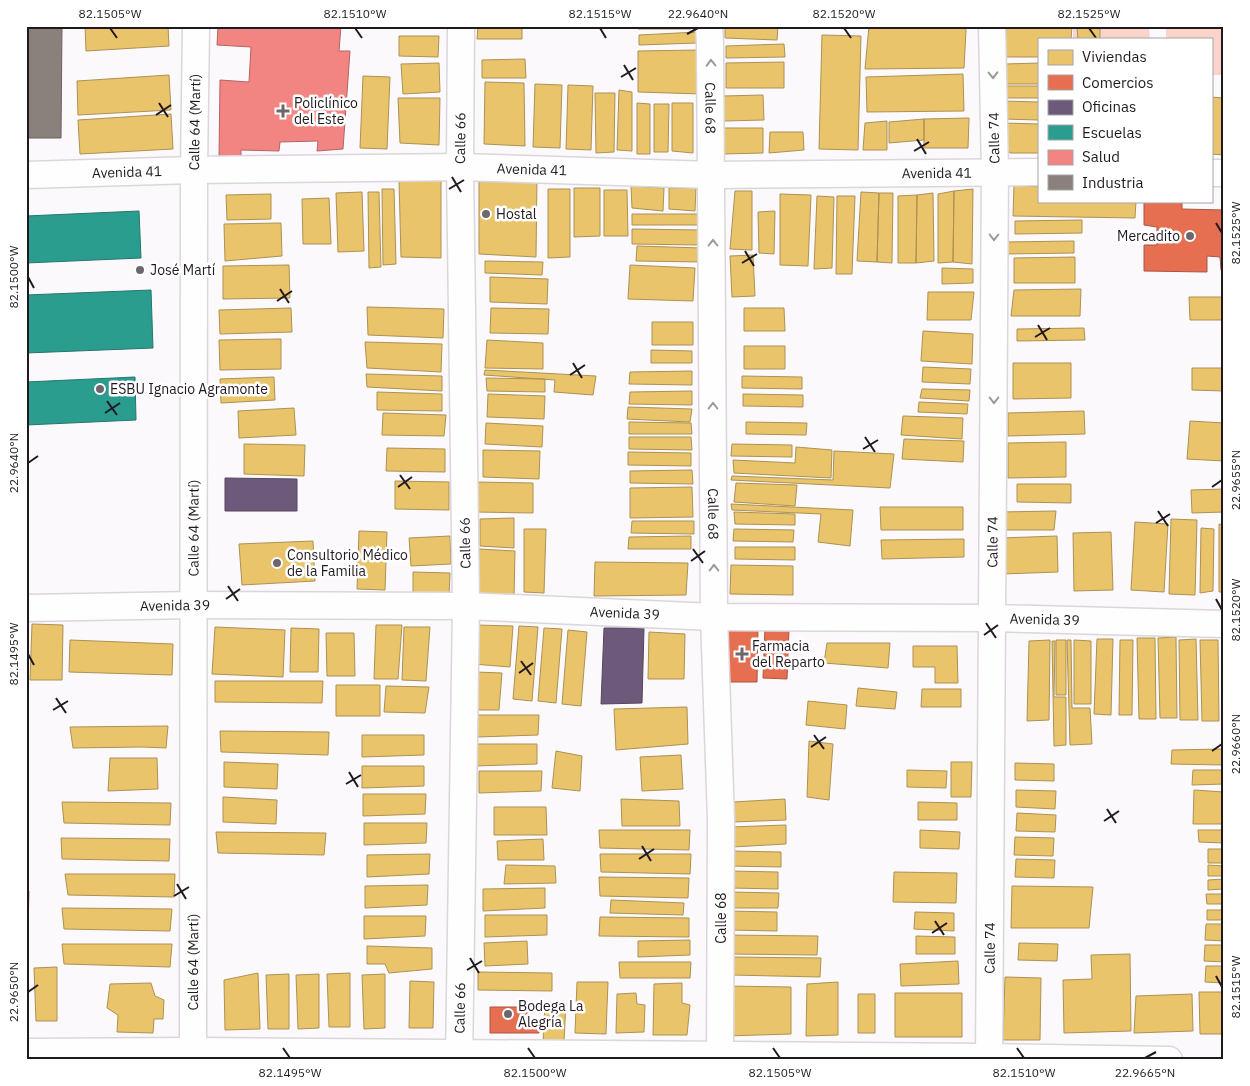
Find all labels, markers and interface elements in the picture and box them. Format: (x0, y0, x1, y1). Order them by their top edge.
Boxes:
text: 82.1505°W (79, 6, 142, 21)
text: 82.1510°W (324, 6, 387, 21)
text: 82.1515°W (569, 6, 632, 21)
text: 22.9640°N (668, 6, 728, 21)
text: 82.1520°W (813, 6, 876, 21)
text: 82.1525°W (1058, 6, 1121, 21)
legend (1038, 38, 1212, 202)
text: Viviendas (1082, 47, 1147, 66)
one-way arrow (706, 59, 716, 66)
one-way arrow (988, 72, 998, 79)
text: Comercios (1082, 73, 1153, 92)
street label: Calle 64 (Martí) (185, 74, 204, 171)
street label: Calle 68 (701, 82, 720, 134)
place label: Policlínico del Este (294, 94, 358, 128)
text: Oficinas (1082, 97, 1136, 116)
marker: Policlínico del Este (276, 104, 290, 118)
street label: Calle 66 (451, 112, 469, 164)
street label: Calle 74 (985, 112, 1003, 164)
text: Escuelas (1082, 123, 1142, 142)
text: Salud (1082, 147, 1120, 166)
street label: Avenida 41 (496, 159, 567, 179)
street label: Avenida 41 (92, 162, 162, 182)
street label: Avenida 41 (902, 164, 972, 182)
text: Industria (1082, 173, 1143, 192)
text: 82.1525°W (1228, 201, 1243, 264)
place label: Hostal (496, 205, 537, 223)
marker: Hostal (480, 208, 492, 220)
place label: Mercadito (1117, 227, 1180, 245)
marker: Mercadito (1184, 230, 1196, 242)
one-way arrow (989, 234, 999, 242)
one-way arrow (708, 239, 718, 246)
text: 82.1500°W (6, 245, 21, 308)
place label: José Martí (150, 261, 216, 279)
marker: José Martí (134, 264, 146, 276)
place label: ESBU Ignacio Agramonte (110, 380, 268, 398)
marker: ESBU Ignacio Agramonte (94, 383, 106, 395)
one-way arrow (988, 396, 999, 404)
one-way arrow (708, 401, 719, 409)
text: 22.9640°N (6, 433, 21, 493)
text: 22.9655°N (1228, 450, 1243, 510)
street label: Calle 64 (Martí) (185, 480, 203, 576)
street label: Calle 68 (704, 488, 722, 540)
street label: Calle 74 (983, 516, 1002, 568)
street label: Calle 66 (456, 517, 474, 569)
place label: Consultorio Médico de la Familia (287, 546, 408, 580)
marker: Consultorio Médico de la Familia (271, 557, 283, 569)
one-way arrow (709, 564, 719, 572)
text: 82.1520°W (1228, 578, 1243, 641)
street label: Avenida 39 (140, 596, 210, 615)
street label: Avenida 39 (589, 602, 660, 624)
street label: Avenida 39 (1009, 609, 1080, 629)
text: 82.1495°W (6, 622, 21, 685)
place label: Farmacia del Reparto (752, 637, 825, 671)
marker: Farmacia del Reparto (736, 648, 748, 660)
text: 22.9660°N (1228, 714, 1243, 774)
street label: Calle 68 (712, 892, 730, 944)
street label: Calle 64 (Martí) (184, 914, 202, 1010)
street label: Calle 74 (981, 922, 999, 974)
text: 82.1515°W (1228, 955, 1243, 1018)
text: 22.9650°N (6, 962, 21, 1022)
street label: Calle 66 (450, 982, 469, 1034)
place label: Bodega La Alegría (518, 997, 584, 1031)
marker: Bodega La Alegría (502, 1008, 514, 1020)
text: 82.1495°W (259, 1065, 322, 1080)
text: 82.1500°W (504, 1065, 567, 1080)
text: 82.1505°W (749, 1065, 812, 1080)
text: 82.1510°W (993, 1065, 1056, 1080)
text: 22.9665°N (1115, 1065, 1175, 1080)

